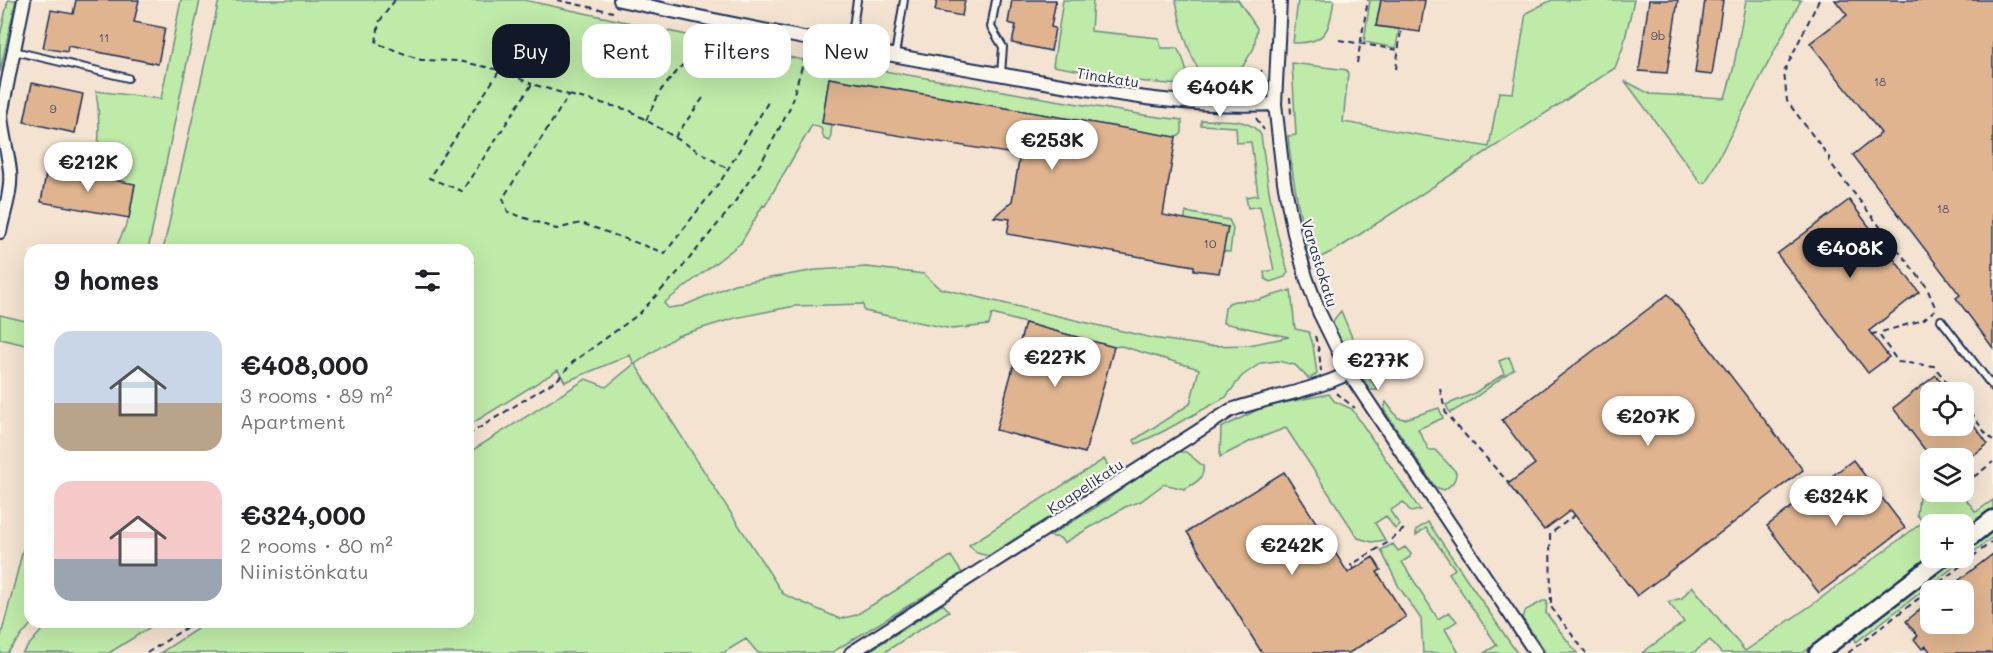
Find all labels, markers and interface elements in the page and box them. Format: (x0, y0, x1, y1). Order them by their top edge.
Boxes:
chip: Buy (492, 24, 570, 78)
chip: Rent (582, 24, 671, 78)
chip: Filters (683, 24, 791, 78)
chip: New (803, 24, 890, 78)
house number: 9b (1651, 27, 1665, 43)
house number: 11 (99, 29, 109, 45)
street label: Tinakatu (1075, 62, 1141, 92)
pin: €404K (1178, 67, 1262, 118)
text: €404K (1186, 73, 1254, 99)
house number: 18 (1874, 73, 1886, 89)
house number: 9 (49, 100, 57, 116)
pin: €253K (1010, 120, 1094, 171)
text: €253K (1020, 126, 1084, 152)
pin: €212K (46, 142, 130, 193)
text: €212K (58, 148, 118, 174)
house number: 18 (1937, 200, 1949, 216)
street label: Varastokatu (1297, 217, 1343, 309)
pin: €408K (1808, 228, 1892, 279)
text: €408K (1816, 234, 1884, 260)
house number: 10 (1204, 235, 1217, 251)
text: 9 homes (54, 263, 159, 297)
icon: filters (411, 264, 444, 297)
pin: €227K (1013, 337, 1097, 388)
pin: €277K (1336, 340, 1420, 391)
text: €227K (1024, 343, 1086, 369)
text: €277K (1347, 346, 1409, 372)
text: €408,000 (240, 348, 369, 382)
icon: home (102, 355, 174, 427)
text: 3 rooms · 89 m² (240, 382, 393, 408)
map controls (1920, 382, 1974, 634)
button: locate (1920, 382, 1974, 436)
pin: €207K (1606, 396, 1690, 447)
text: €207K (1616, 402, 1680, 428)
text: Apartment (240, 408, 346, 434)
button: layers (1920, 448, 1974, 502)
street label: Kaapelikatu (1043, 454, 1127, 518)
pin: €324K (1794, 476, 1878, 527)
text: €324K (1803, 482, 1869, 508)
text: €324,000 (240, 498, 366, 532)
icon: home (102, 505, 174, 577)
button: + (1920, 514, 1974, 568)
pin: €242K (1250, 525, 1334, 576)
text: €242K (1260, 531, 1324, 557)
text: 2 rooms · 80 m² (240, 532, 393, 558)
text: Niinistönkatu (240, 558, 368, 584)
button: − (1920, 580, 1974, 634)

